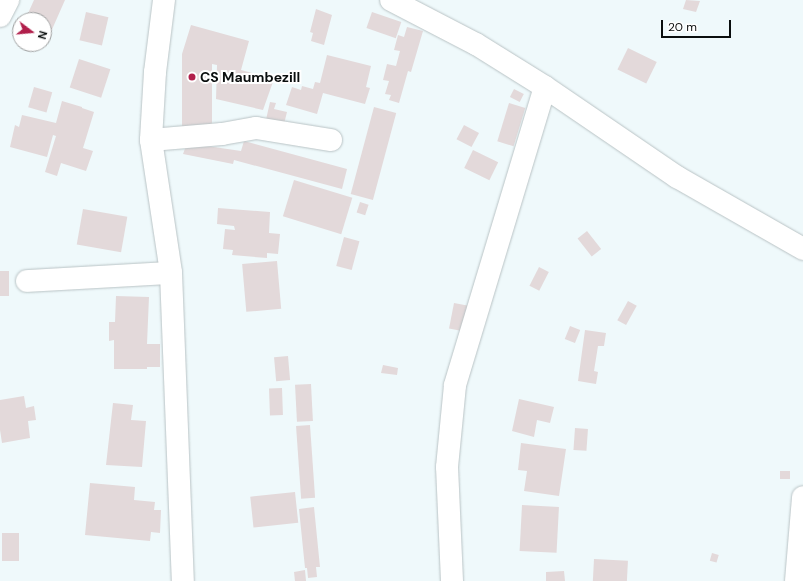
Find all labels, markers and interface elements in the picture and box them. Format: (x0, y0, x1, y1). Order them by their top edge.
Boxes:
north arrow (12, 12, 52, 52)
scale bar (663, 12, 733, 38)
text: 20 m (668, 19, 697, 35)
text: N (35, 29, 50, 41)
place label: CS Maumbezill (200, 69, 300, 85)
marker: CS Maumbezill (187, 72, 197, 82)

